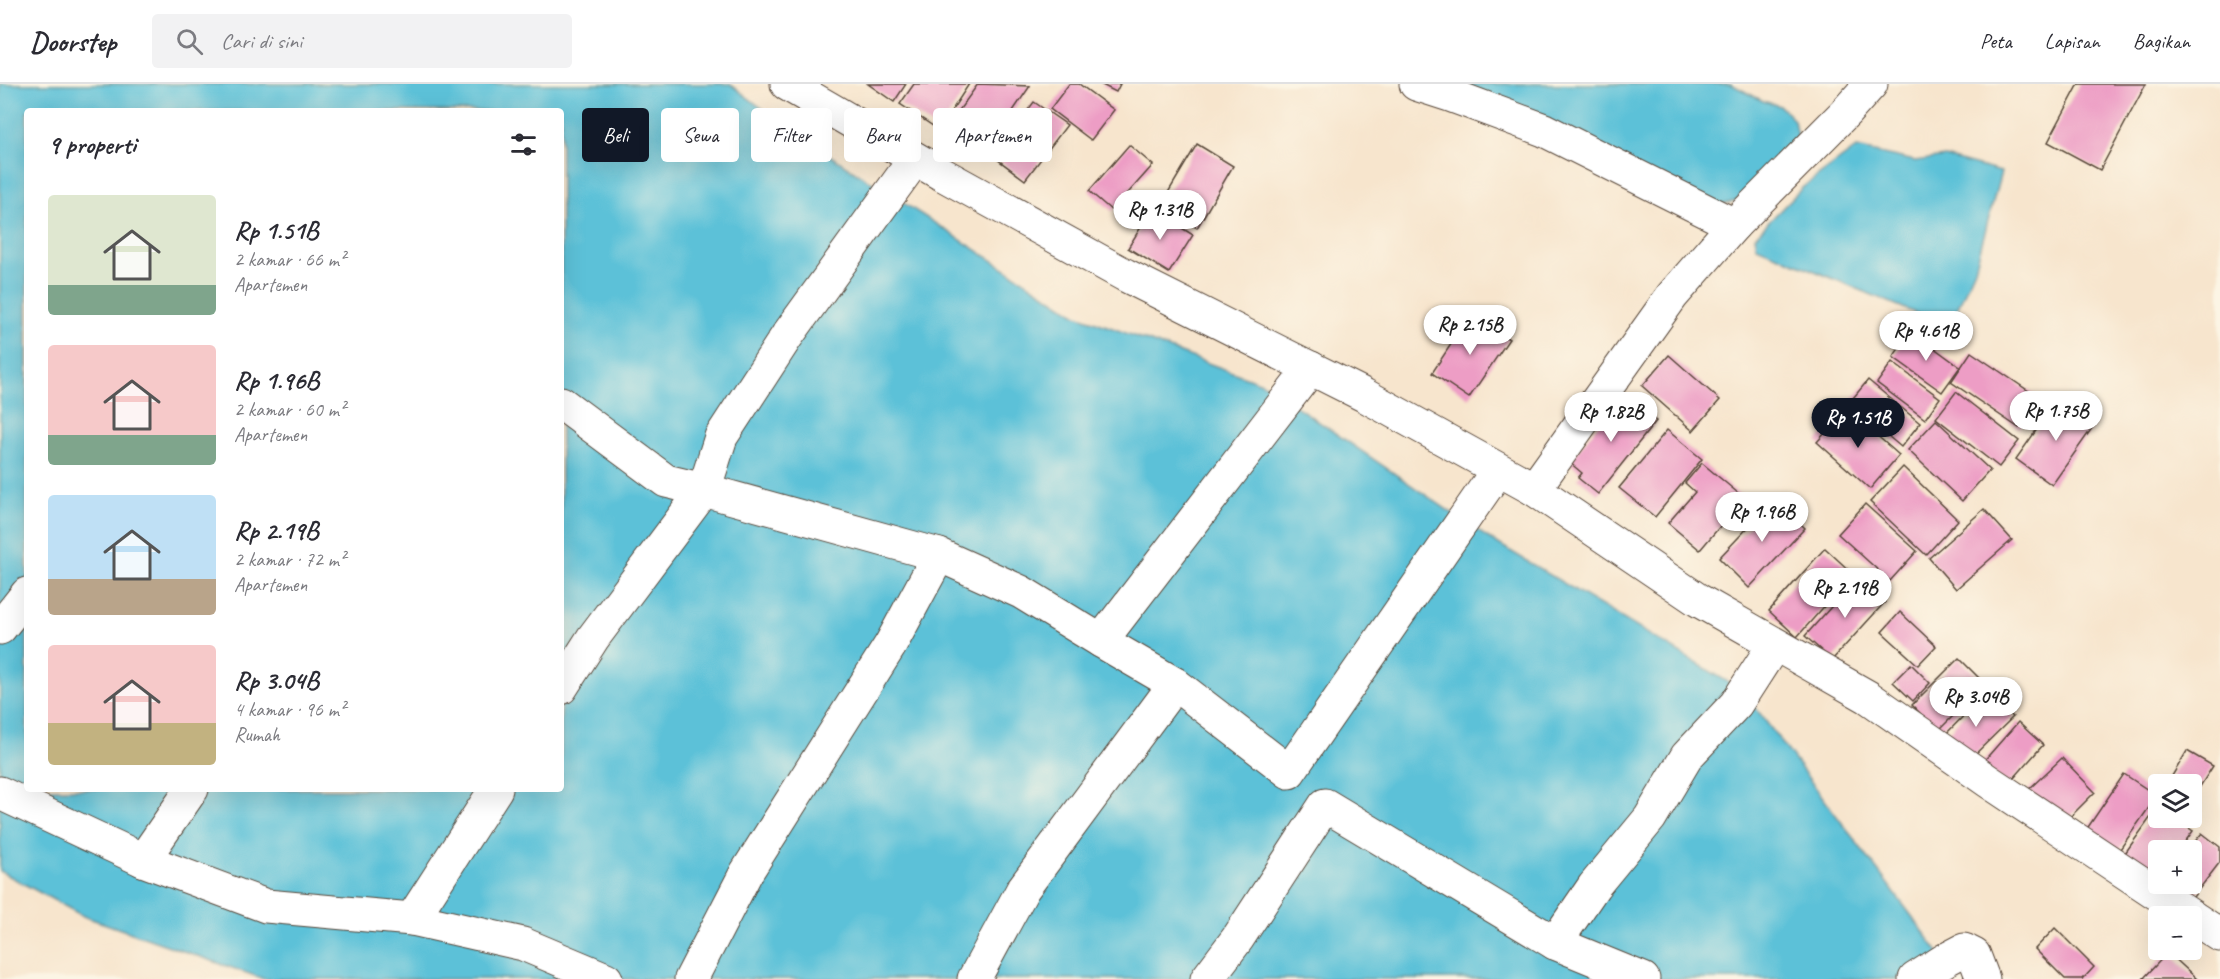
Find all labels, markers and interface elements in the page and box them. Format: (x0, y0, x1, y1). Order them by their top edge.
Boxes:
search box (152, 14, 572, 68)
text: Doorstep (30, 24, 116, 59)
icon: search (173, 25, 206, 58)
text: Cari di sini (221, 27, 302, 55)
text: Peta (1980, 28, 2012, 54)
text: Lapisan (2045, 28, 2100, 54)
text: Bagikan (2133, 28, 2190, 54)
chip: Beli (582, 108, 649, 162)
chip: Sewa (661, 108, 739, 162)
chip: Filter (751, 108, 832, 162)
chip: Baru (844, 108, 921, 162)
chip: Apartemen (933, 108, 1052, 162)
text: 9 properti (48, 128, 136, 161)
icon: filters (507, 128, 540, 161)
pin: Rp 1.31B (1098, 190, 1222, 241)
text: Rp 1.31B (1127, 197, 1193, 222)
text: Rp 1.51B (234, 214, 318, 247)
icon: home (96, 219, 168, 291)
text: 2 kamar · 66 m² (234, 247, 345, 272)
text: Apartemen (234, 272, 307, 297)
pin: Rp 2.15B (1408, 305, 1532, 356)
pin: Rp 4.61B (1864, 311, 1988, 362)
text: Rp 2.15B (1438, 312, 1502, 337)
text: Rp 4.61B (1893, 318, 1959, 343)
text: Rp 1.96B (234, 364, 319, 397)
icon: home (96, 369, 168, 441)
pin: Rp 1.75B (1994, 391, 2118, 442)
pin: Rp 1.82B (1549, 392, 1673, 443)
text: 2 kamar · 60 m² (234, 397, 345, 422)
pin: Rp 1.51B (1796, 398, 1920, 449)
text: Rp 1.75B (2024, 398, 2088, 423)
text: Rp 1.82B (1578, 399, 1644, 424)
text: Rp 1.51B (1826, 405, 1890, 430)
text: Apartemen (234, 422, 307, 447)
pin: Rp 1.96B (1700, 492, 1824, 543)
text: Rp 1.96B (1729, 499, 1795, 524)
text: Rp 2.19B (234, 514, 318, 547)
icon: home (96, 519, 168, 591)
text: 2 kamar · 72 m² (234, 547, 345, 572)
pin: Rp 2.19B (1783, 568, 1907, 619)
text: Apartemen (234, 572, 307, 597)
text: Rp 2.19B (1813, 575, 1877, 600)
text: Rp 3.04B (234, 664, 319, 697)
icon: home (96, 669, 168, 741)
pin: Rp 3.04B (1914, 677, 2038, 728)
text: Rp 3.04B (1943, 684, 2009, 709)
text: 4 kamar · 96 m² (234, 697, 345, 722)
text: Rumah (234, 722, 280, 747)
map controls (2148, 774, 2202, 960)
button: layers (2148, 774, 2202, 828)
button: + (2148, 840, 2202, 894)
button: − (2148, 906, 2202, 960)

